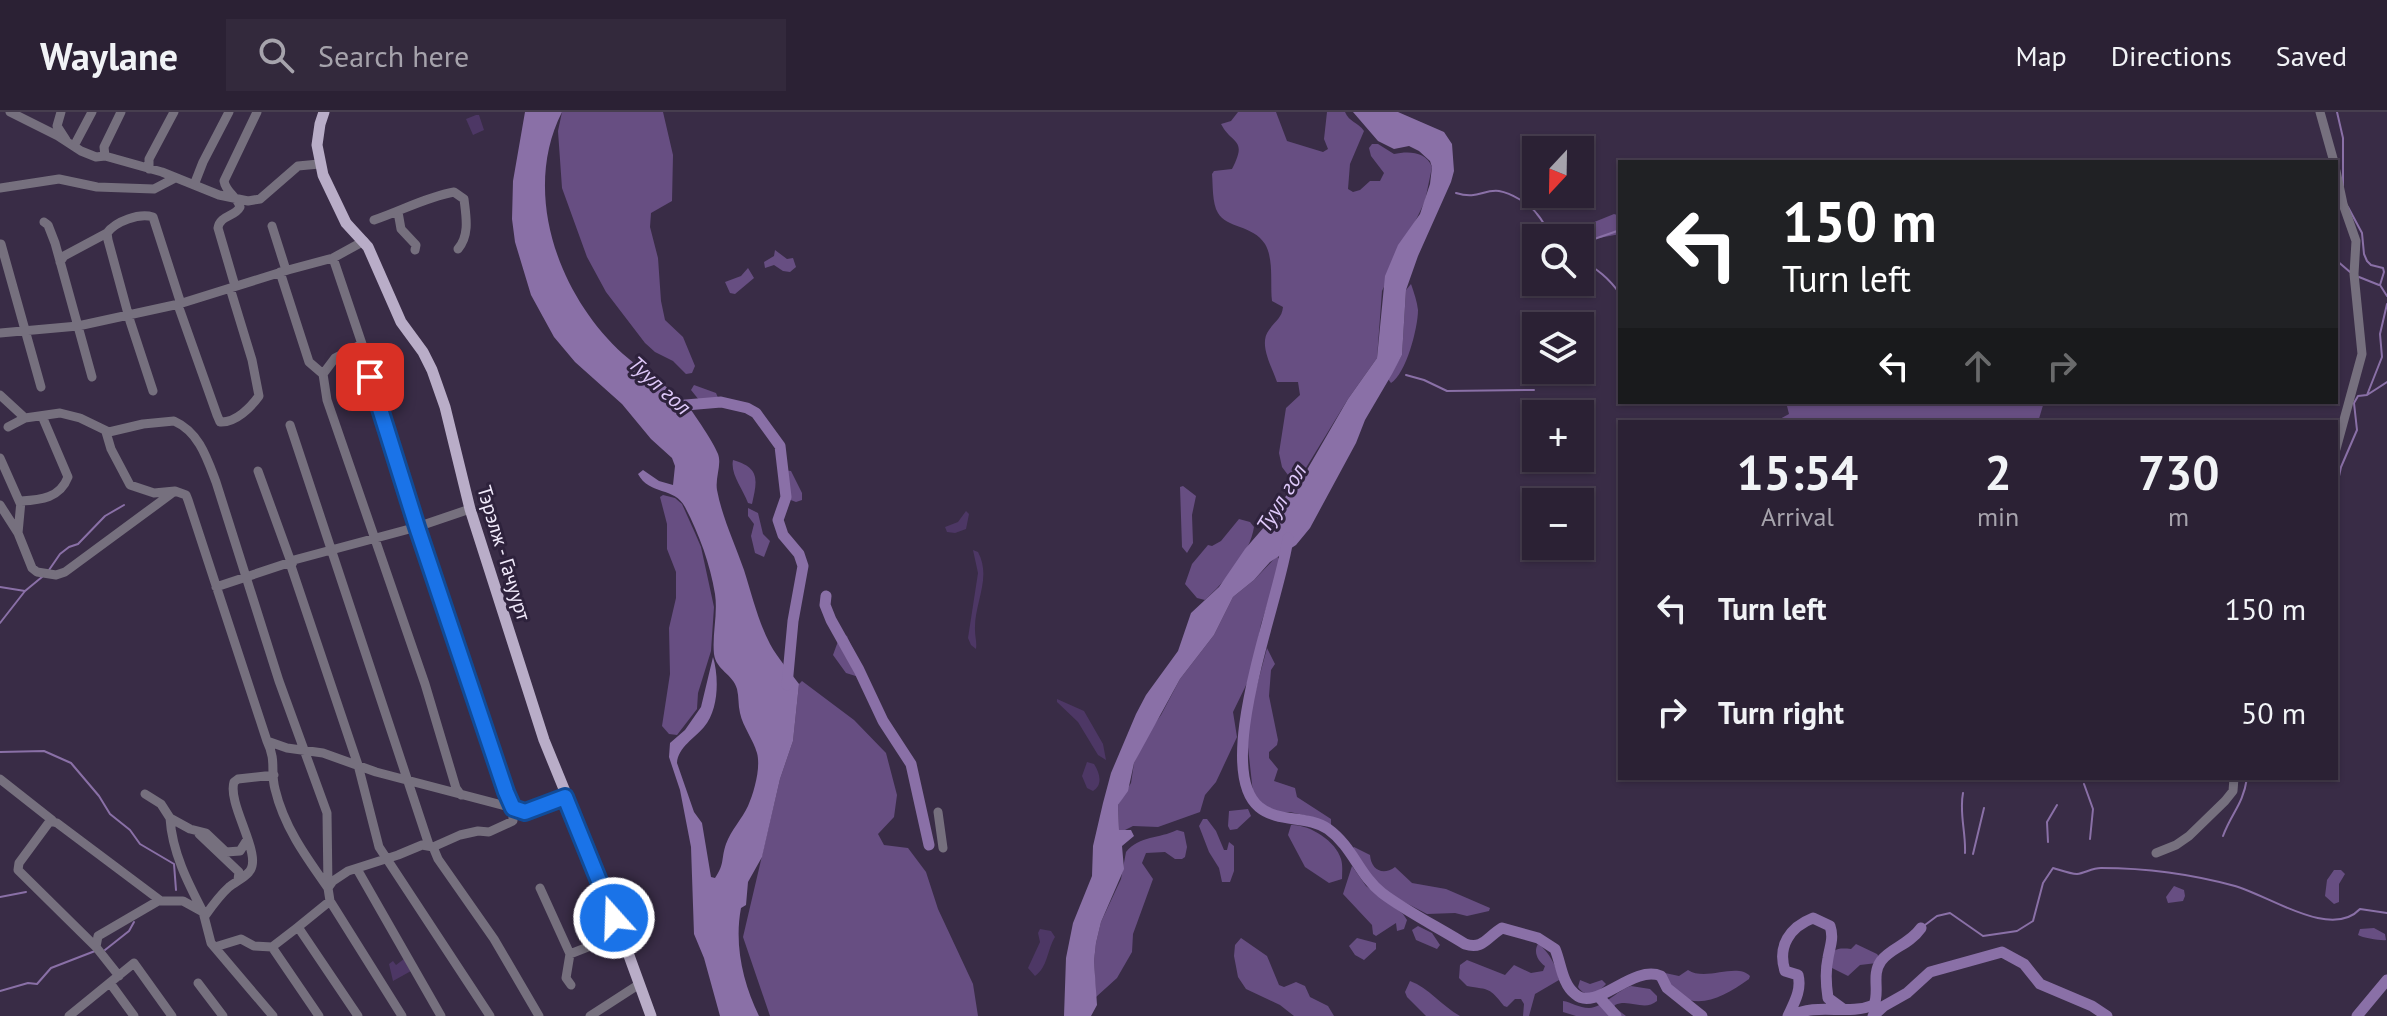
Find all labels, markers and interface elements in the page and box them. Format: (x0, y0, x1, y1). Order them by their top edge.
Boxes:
search box (226, 19, 786, 91)
text: Waylane (40, 31, 178, 80)
icon: search (254, 33, 298, 77)
text: Search here (318, 36, 469, 75)
text: Map (2016, 37, 2067, 74)
text: Directions (2111, 37, 2232, 74)
text: Saved (2276, 37, 2347, 74)
north arrow (1522, 136, 1594, 208)
map controls (1522, 136, 1594, 560)
text: 150 m (1782, 185, 1937, 257)
icon: left (1650, 192, 1754, 296)
button: search (1522, 224, 1594, 296)
text: Turn left (1782, 255, 1911, 302)
button: layers (1522, 312, 1594, 384)
pin (336, 343, 404, 411)
icon: left (1872, 344, 1916, 388)
icon: ahead (1956, 344, 2000, 388)
icon: right (2040, 344, 2084, 388)
water label: Туул гол (623, 349, 697, 421)
icon: arrive (348, 355, 392, 399)
button: + (1522, 400, 1594, 472)
text: 15:54 (1737, 441, 1858, 503)
text: 2 (1984, 441, 2012, 503)
text: 730 (2138, 441, 2219, 503)
water label: Туул гол (1250, 458, 1312, 537)
street label: Тэрэлж - Гачуурт (471, 482, 537, 624)
button: − (1522, 488, 1594, 560)
text: Arrival (1761, 500, 1834, 533)
text: min (1977, 500, 2019, 533)
text: m (2168, 500, 2189, 533)
icon: left (1650, 586, 1694, 630)
text: Turn left (1718, 589, 1826, 628)
text: 150 m (2225, 589, 2306, 628)
icon: right (1650, 690, 1694, 734)
text: Turn right (1718, 693, 1844, 732)
text: 50 m (2241, 693, 2306, 732)
position arrow (572, 876, 656, 960)

